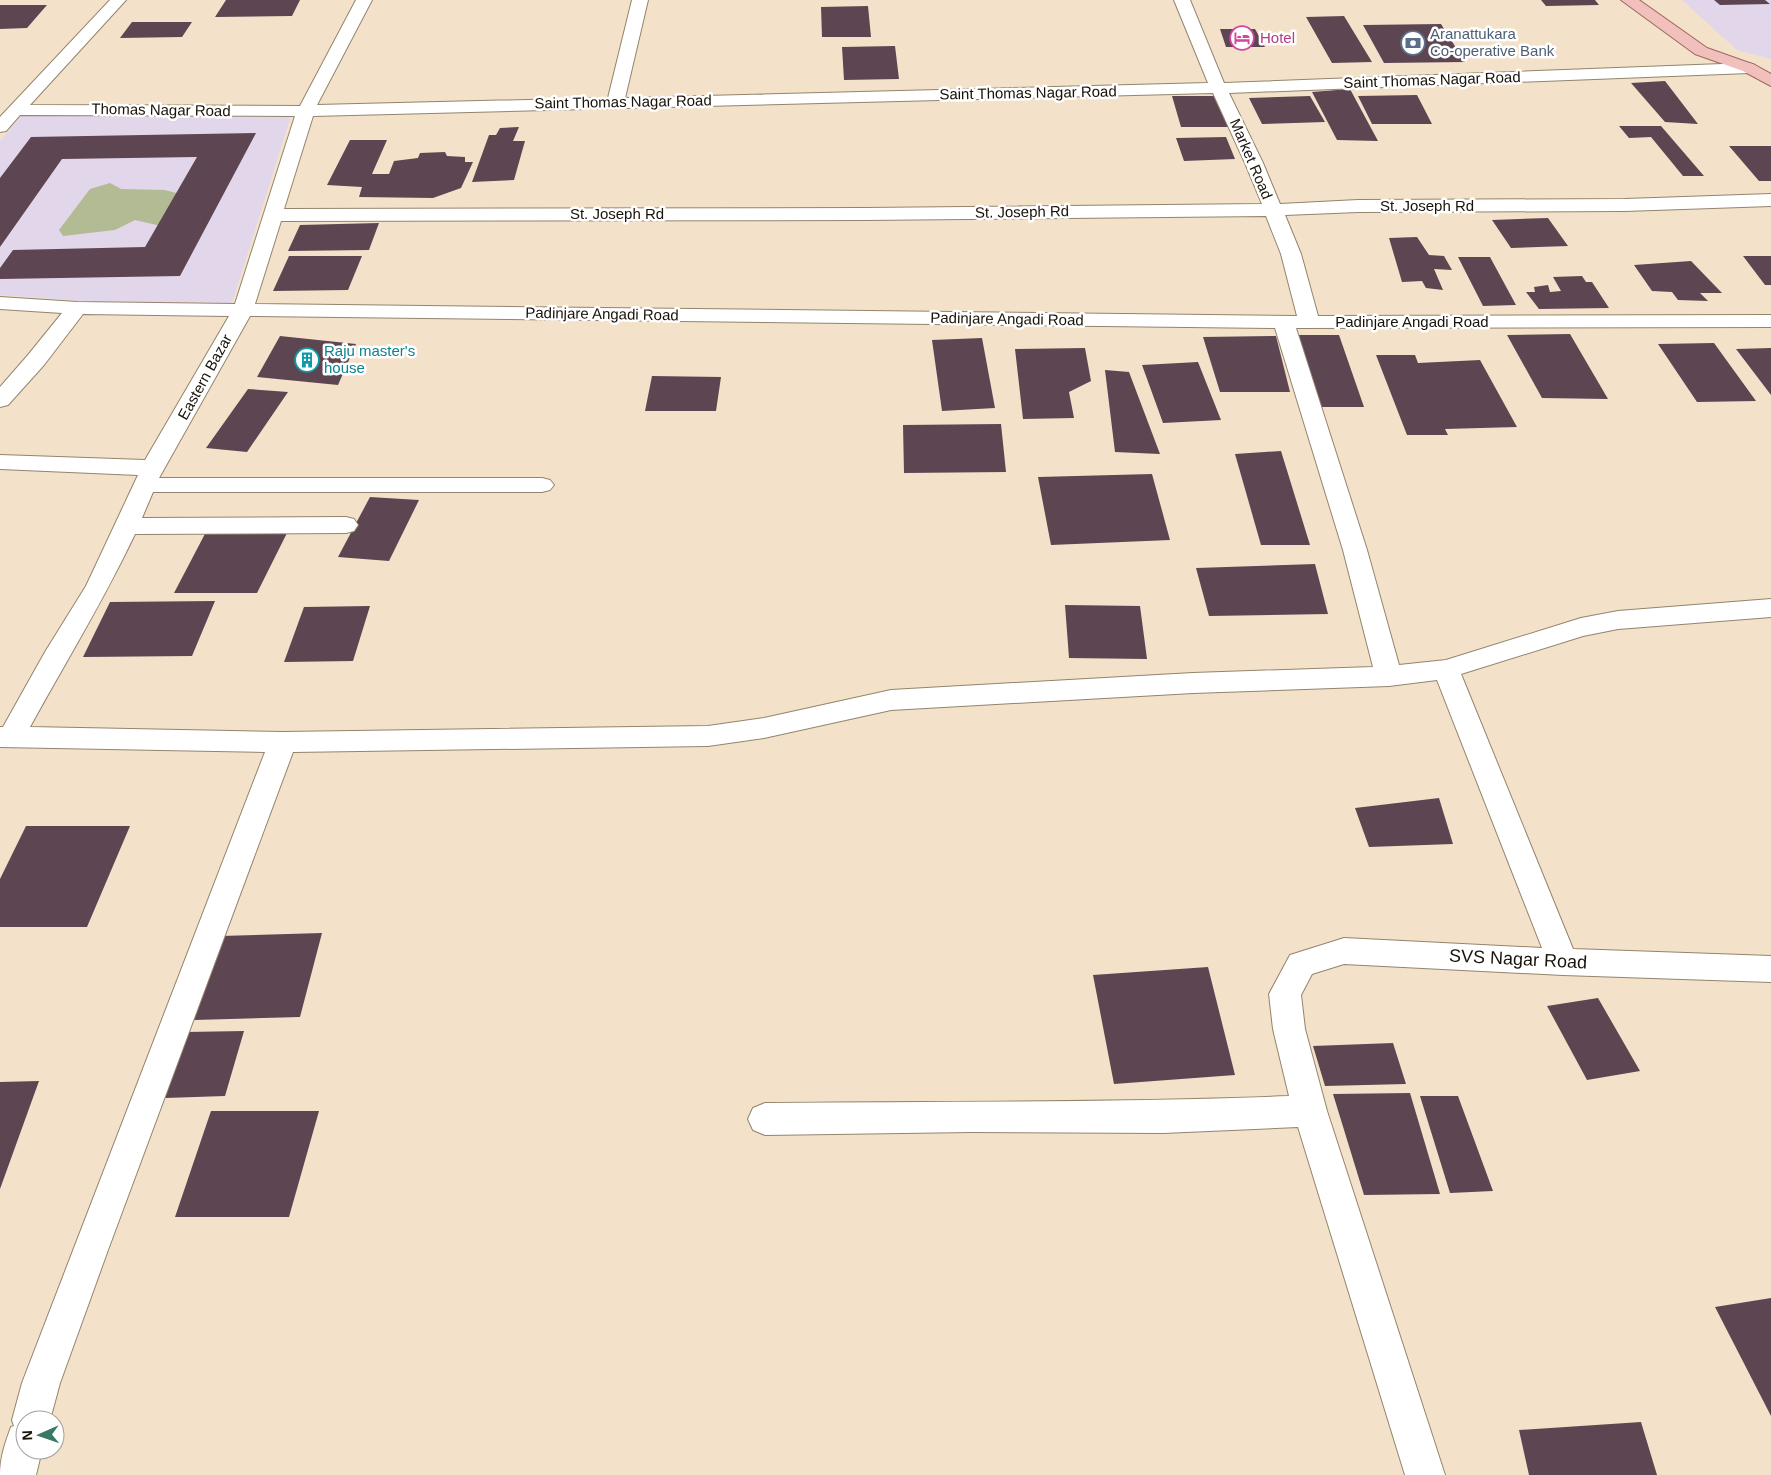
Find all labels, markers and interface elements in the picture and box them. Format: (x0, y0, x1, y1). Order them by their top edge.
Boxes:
hotel icon: Hotel (1229, 25, 1255, 51)
place label: Aranattukara Co-operative Bank (1430, 25, 1555, 59)
place label: Hotel (1260, 29, 1295, 46)
bank icon: Aranattukara Co-operative Bank (1400, 30, 1426, 56)
street label: Saint Thomas Nagar Road (1343, 68, 1521, 91)
street label: Saint Thomas Nagar Road (939, 82, 1117, 103)
street label: Saint Thomas Nagar Road (534, 91, 712, 112)
street label: Thomas Nagar Road (91, 100, 231, 119)
street label: Market Road (1227, 116, 1276, 202)
street label: St. Joseph Rd (1380, 197, 1474, 214)
street label: St. Joseph Rd (975, 202, 1069, 221)
street label: St. Joseph Rd (570, 205, 664, 222)
street label: Padinjare Angadi Road (525, 304, 679, 323)
street label: Padinjare Angadi Road (930, 309, 1084, 328)
street label: Padinjare Angadi Road (1335, 313, 1489, 330)
street label: Eastern Bazar (174, 331, 235, 422)
place label: Raju master's house (324, 342, 415, 376)
building icon: Raju master's house (294, 347, 320, 373)
street label: SVS Nagar Road (1449, 945, 1587, 973)
north arrow (15, 1410, 65, 1460)
text: N (19, 1430, 35, 1441)

